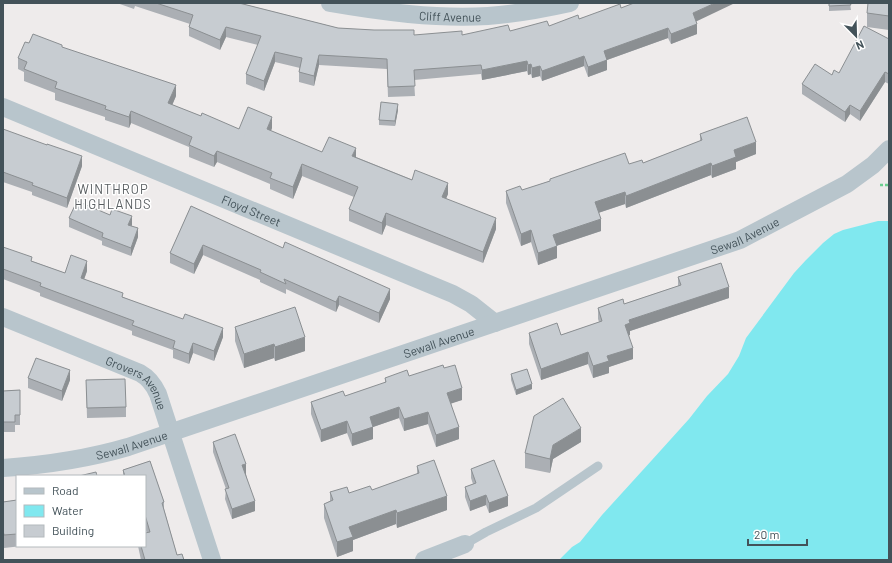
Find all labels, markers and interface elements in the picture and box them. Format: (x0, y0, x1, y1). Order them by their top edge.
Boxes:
street label: Cliff Avenue (419, 8, 481, 24)
north arrow (836, 16, 876, 56)
text: N (854, 38, 866, 53)
district label: WINTHROP HIGHLANDS (74, 181, 152, 212)
street label: Floyd Street (220, 192, 283, 229)
street label: Sewall Avenue (708, 214, 781, 257)
street label: Sewall Avenue (401, 323, 476, 360)
street label: Grovers Avenue (104, 353, 170, 412)
street label: Sewall Avenue (94, 427, 169, 462)
legend (16, 475, 146, 547)
text: Road (52, 483, 79, 497)
text: Water (52, 503, 84, 517)
scale bar (748, 521, 807, 547)
text: Building (52, 523, 94, 537)
text: 20 m (754, 527, 780, 541)

